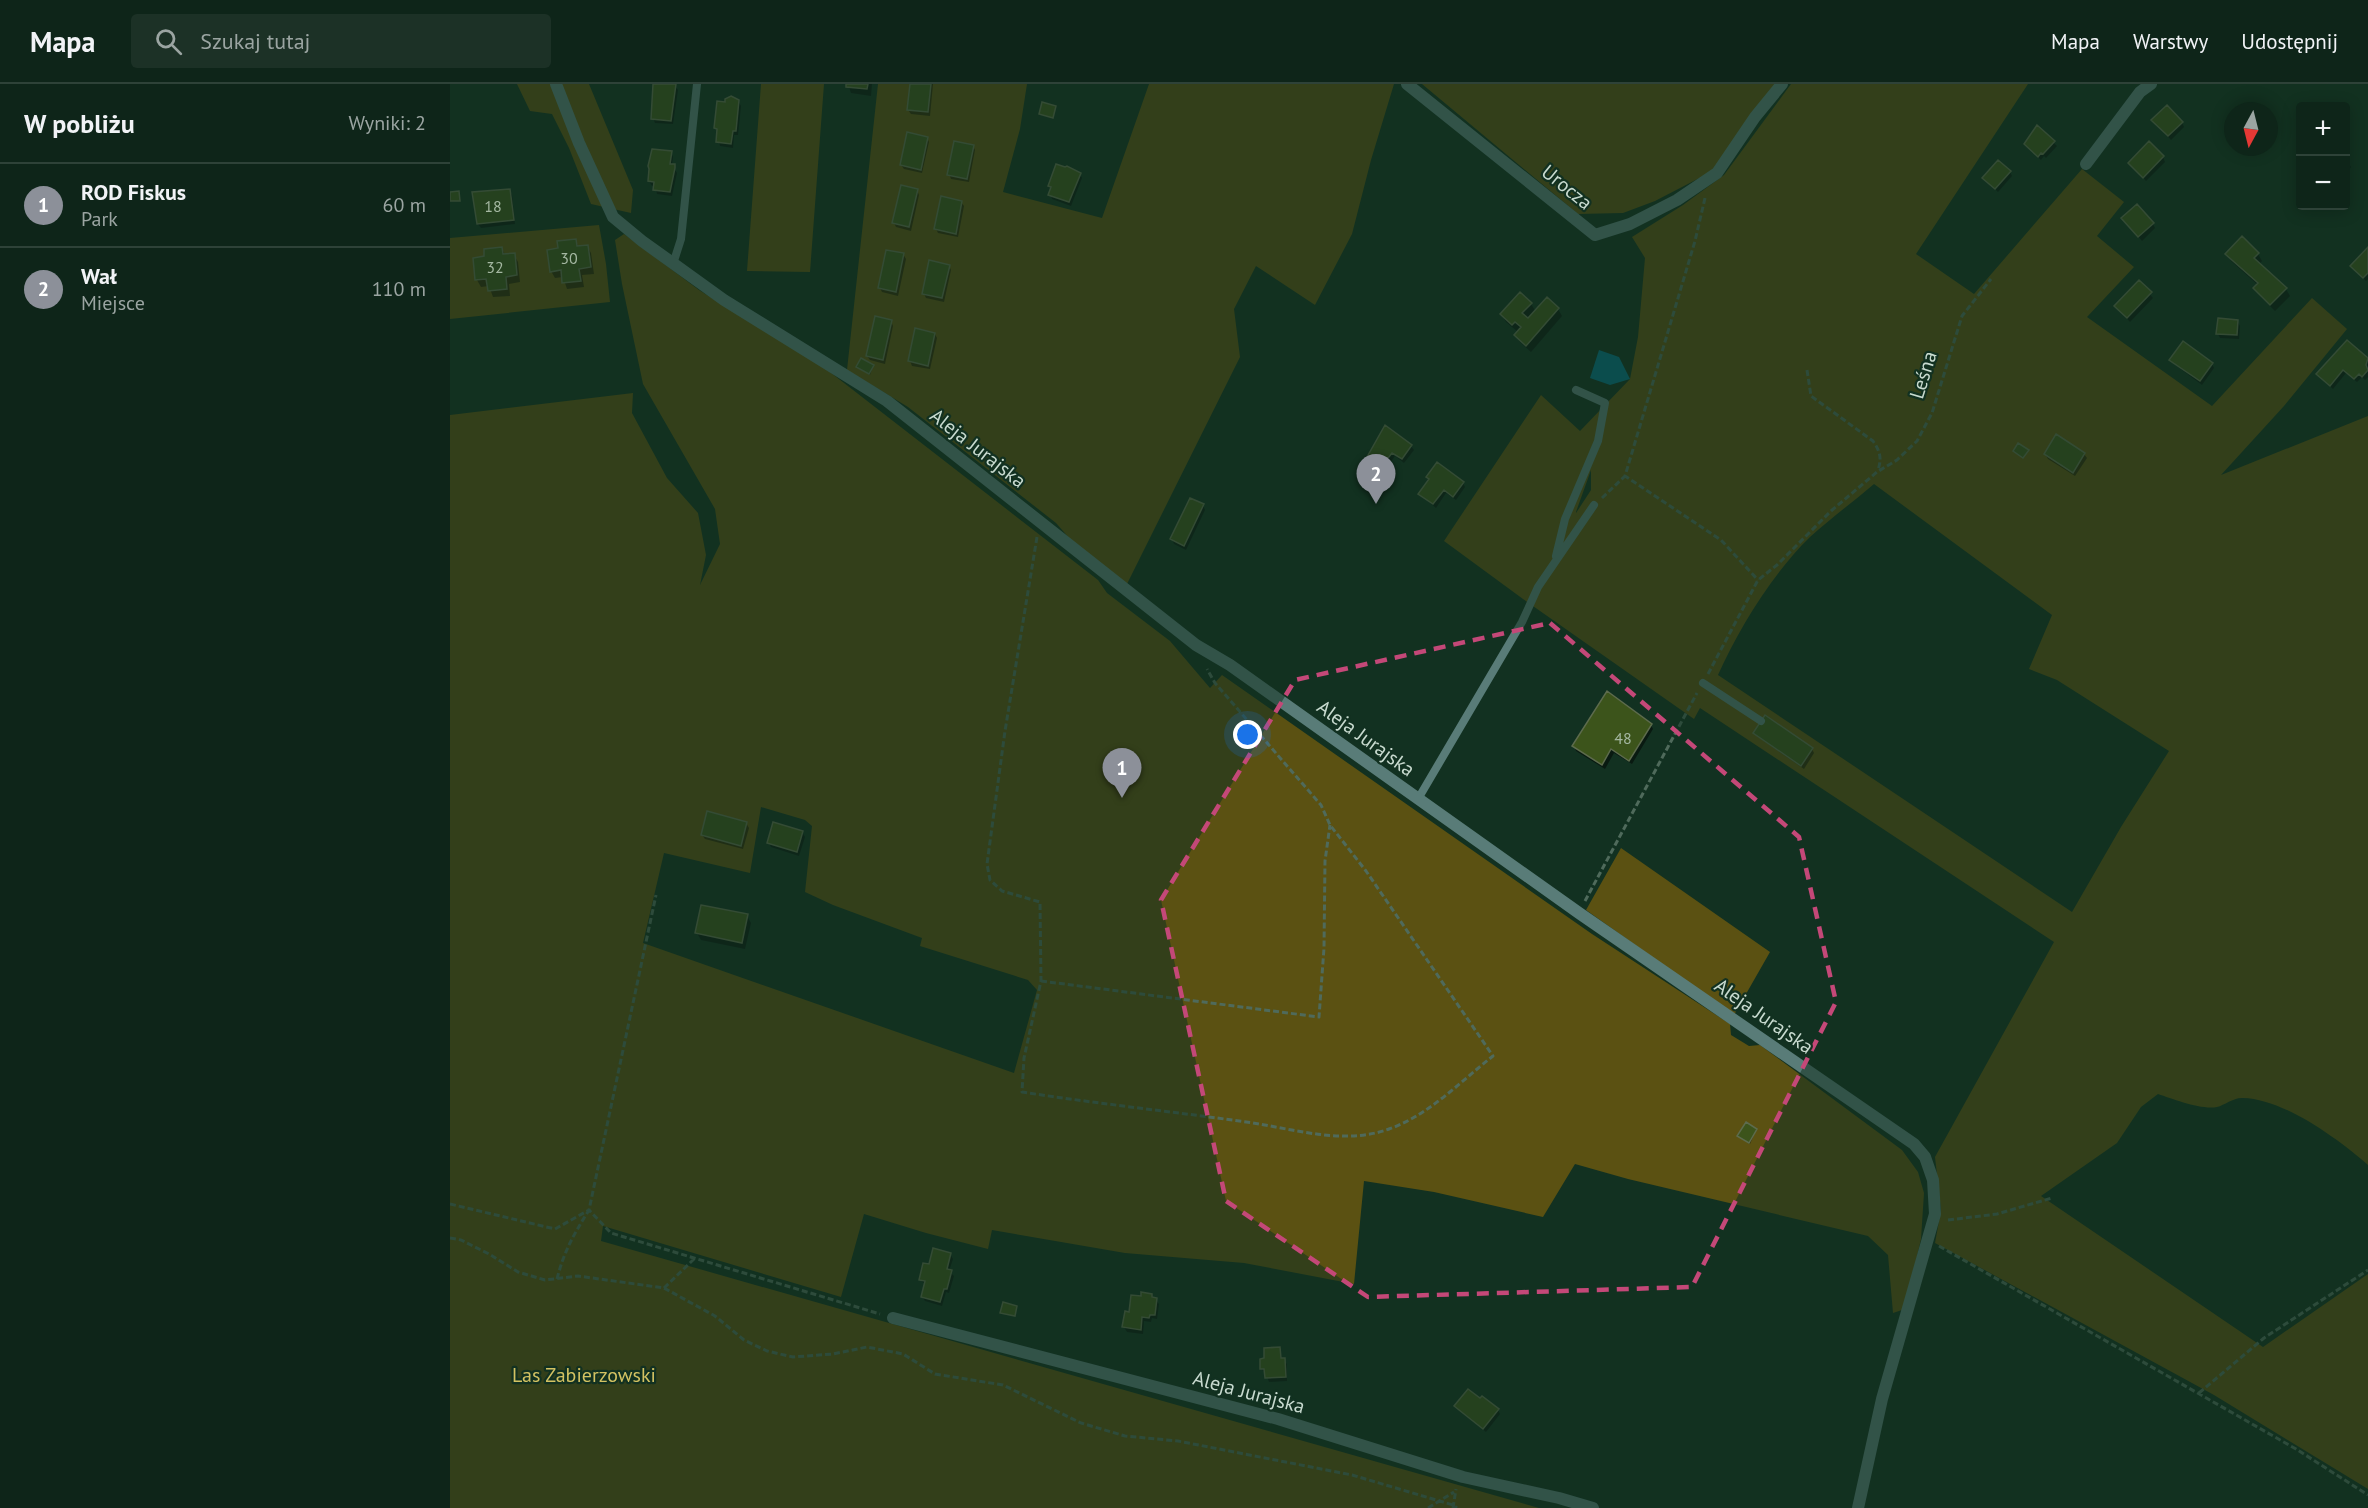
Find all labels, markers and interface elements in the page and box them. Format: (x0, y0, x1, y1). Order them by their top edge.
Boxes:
search box (131, 14, 551, 68)
text: Mapa (30, 23, 95, 60)
icon: search (152, 25, 185, 58)
text: Szukaj tutaj (200, 27, 310, 55)
text: Mapa (2051, 28, 2100, 55)
text: Warstwy (2133, 28, 2208, 55)
text: Udostępnij (2241, 28, 2338, 55)
north arrow (2224, 102, 2278, 156)
map controls (2296, 102, 2350, 210)
button: + (2296, 102, 2350, 156)
text: W pobliżu (24, 107, 135, 140)
text: Wyniki: 2 (349, 110, 426, 136)
button: − (2296, 156, 2350, 210)
street label: Urocza (1536, 159, 1598, 215)
text: ROD Fiskus (81, 178, 186, 206)
text: 1 (38, 192, 49, 218)
text: 60 m (383, 192, 426, 218)
house number: 18 (484, 196, 502, 216)
text: Park (81, 206, 118, 232)
house number: 30 (560, 248, 578, 268)
house number: 32 (486, 257, 504, 277)
text: Wał (81, 262, 117, 290)
text: 2 (38, 276, 49, 302)
text: 110 m (372, 276, 426, 302)
text: Miejsce (81, 290, 145, 316)
street label: Leśna (1903, 348, 1943, 402)
street label: Aleja Jurajska (925, 402, 1031, 494)
pin: 2 (1356, 454, 1396, 504)
street label: Aleja Jurajska (1312, 694, 1420, 782)
your location (1233, 720, 1262, 749)
house number: 48 (1614, 728, 1632, 748)
pin: 1 (1102, 748, 1142, 798)
street label: Aleja Jurajska (1709, 972, 1819, 1060)
park label: Las Zabierzowski (512, 1362, 656, 1388)
street label: Aleja Jurajska (1190, 1365, 1308, 1419)

